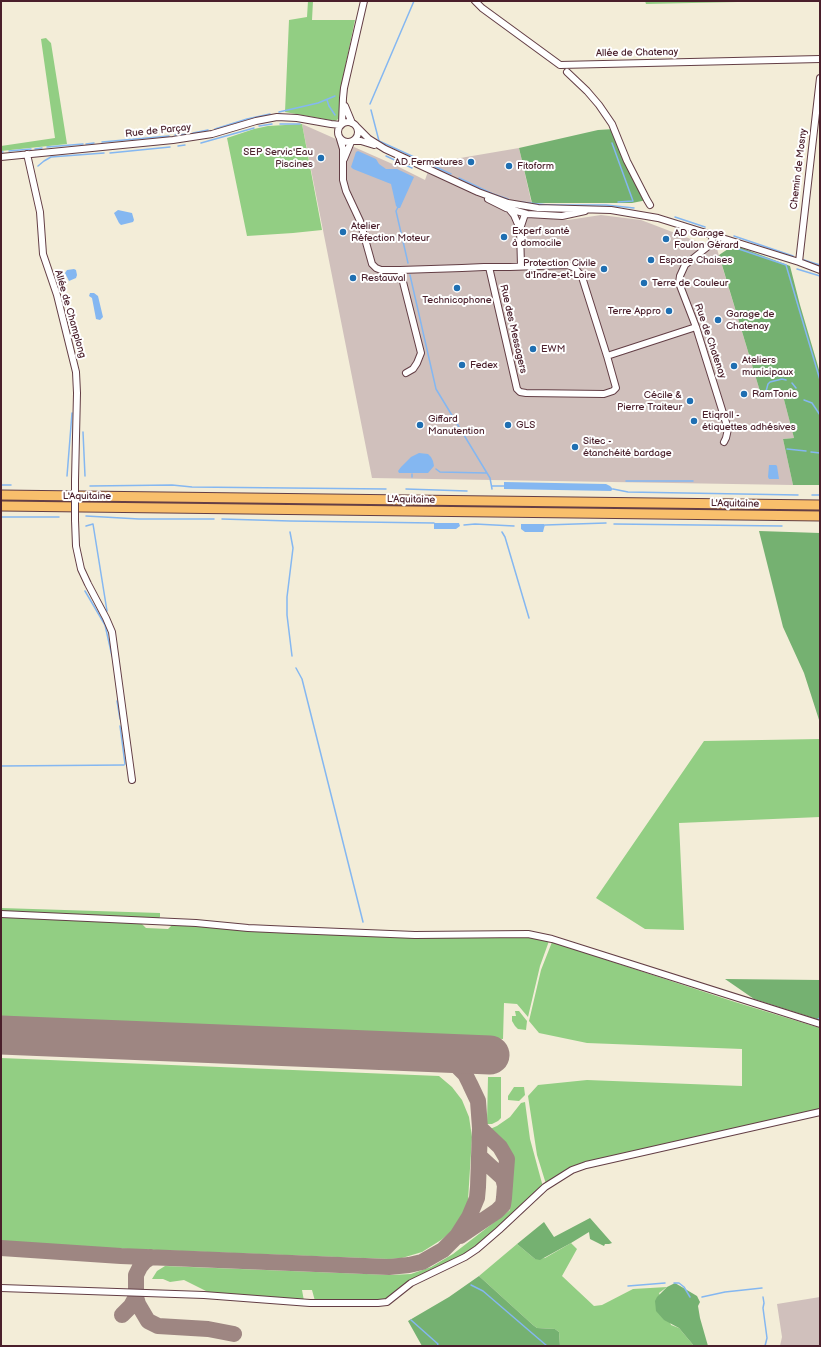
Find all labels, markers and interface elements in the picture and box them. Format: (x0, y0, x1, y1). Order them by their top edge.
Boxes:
street label: Allée de Chatenay (596, 46, 678, 60)
street label: Rue de Parçay (124, 122, 192, 140)
street label: Chemin de Mosny (788, 128, 810, 210)
place label: SEP Servic'Eau Piscines (243, 146, 313, 170)
marker: SEP Servic'Eau Piscines (316, 153, 326, 163)
place label: AD Fermetures (395, 156, 463, 168)
marker: AD Fermetures (466, 157, 476, 167)
place label: Fitoform (517, 160, 554, 172)
marker: Fitoform (504, 161, 514, 171)
place label: Atelier Réfection Moteur (351, 220, 430, 244)
place label: Experf santé à domocile (512, 225, 569, 248)
marker: Atelier Réfection Moteur (338, 227, 348, 237)
place label: AD Garage Foulon Gérard (674, 227, 739, 250)
marker: Experf santé à domocile (499, 232, 509, 242)
marker: AD Garage Foulon Gérard (661, 234, 671, 244)
place label: Espace Chaises (659, 254, 732, 266)
marker: Espace Chaises (646, 255, 656, 265)
place label: Protection Civile d'Indre-et-Loire (523, 257, 596, 280)
marker: Protection Civile d'Indre-et-Loire (599, 264, 609, 274)
street label: Allée de Champlong (52, 269, 88, 359)
place label: Restauval (361, 272, 406, 284)
marker: Restauval (348, 273, 358, 283)
place label: Terre de Couleur (652, 277, 728, 289)
marker: Terre de Couleur (639, 278, 649, 288)
marker: Technicophone (452, 283, 462, 293)
street label: Rue des Messagers (497, 283, 529, 375)
place label: Technicophone (422, 294, 492, 306)
street label: Rue de Chatenay (692, 302, 728, 380)
place label: Terre Appro (608, 305, 661, 317)
marker: Terre Appro (664, 306, 674, 316)
place label: Garage de Chatenay (726, 308, 774, 332)
marker: Garage de Chatenay (713, 315, 723, 325)
place label: EWM (541, 343, 565, 355)
marker: EWM (528, 344, 538, 354)
place label: Ateliers municipaux (742, 354, 793, 378)
place label: Fedex (470, 359, 498, 371)
marker: Fedex (457, 360, 467, 370)
marker: Ateliers municipaux (729, 361, 739, 371)
place label: RamTonic (752, 388, 797, 400)
place label: Cécile & Pierre Traiteur (617, 389, 682, 412)
marker: RamTonic (739, 389, 749, 399)
marker: Cécile & Pierre Traiteur (685, 396, 695, 406)
place label: Etiqroll - étiquettes adhésives (702, 409, 796, 432)
place label: Giffard Manutention (428, 413, 485, 436)
marker: Etiqroll - étiquettes adhésives (689, 416, 699, 426)
place label: GLS (516, 419, 535, 431)
marker: Giffard Manutention (415, 420, 425, 430)
marker: GLS (503, 420, 513, 430)
place label: Sitec - étanchéité bardage (583, 435, 672, 458)
marker: Sitec - étanchéité bardage (570, 442, 580, 452)
street label: L'Aquitaine (63, 490, 111, 502)
street label: L'Aquitaine (387, 494, 435, 506)
street label: L'Aquitaine (711, 498, 759, 510)

